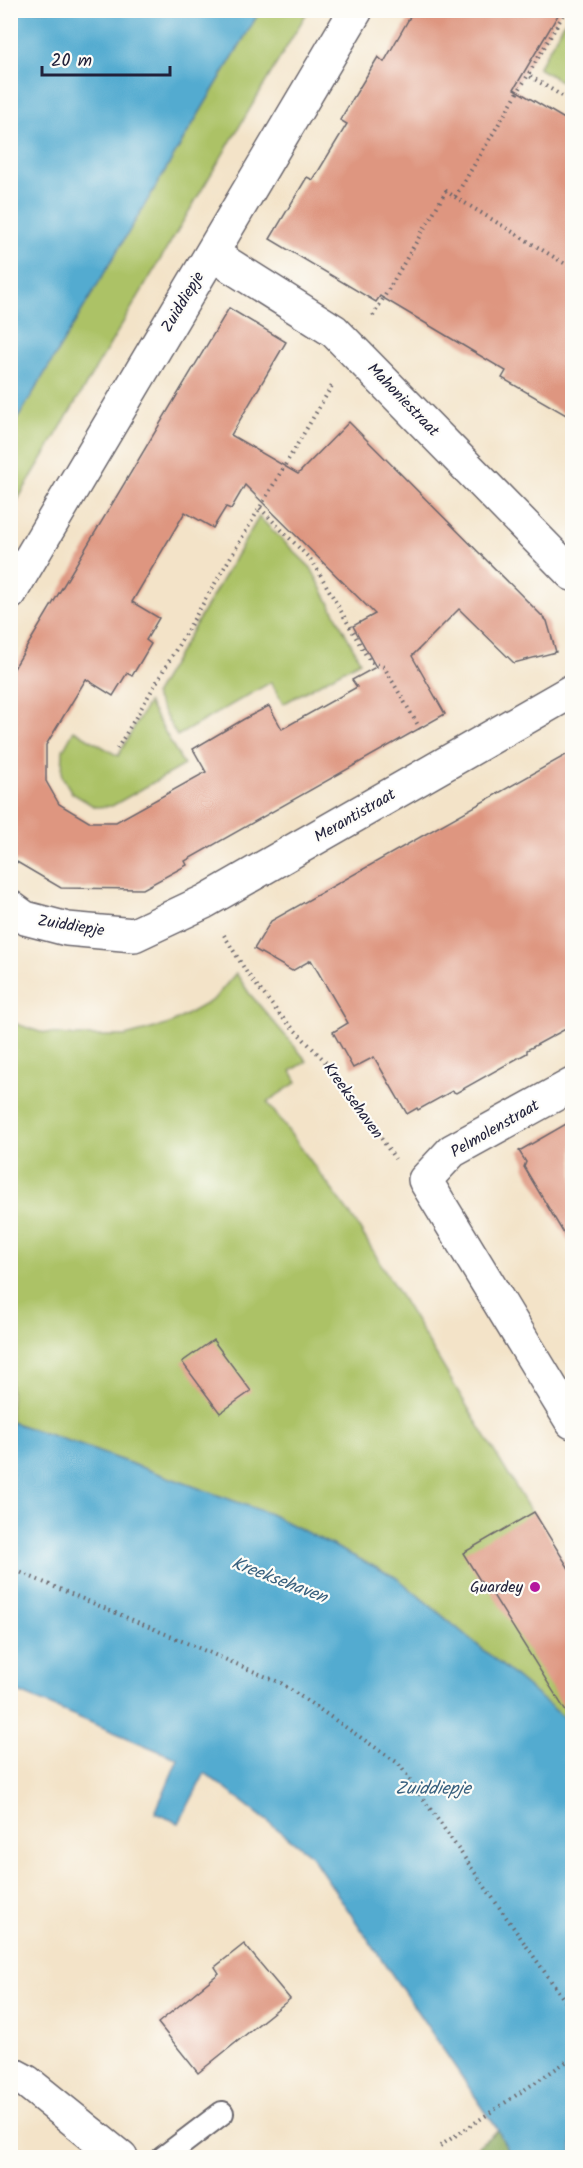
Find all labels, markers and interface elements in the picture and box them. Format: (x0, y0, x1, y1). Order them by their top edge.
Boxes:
scale bar (42, 39, 170, 77)
text: 20 m (51, 47, 92, 76)
street label: Zuiddiepje (155, 267, 211, 337)
street label: Mahoniestraat (361, 357, 446, 443)
street label: Merantistraat (309, 782, 401, 849)
street label: Zuiddiepje (36, 908, 106, 944)
street label: Kreeksehaven (317, 1058, 389, 1144)
street label: Pelmolenstraat (446, 1093, 545, 1165)
water label: Kreeksehaven (227, 1549, 332, 1613)
place label: Guardey (470, 1575, 523, 1600)
marker: Guardey (528, 1580, 542, 1594)
water label: Zuiddiepje (395, 1775, 473, 1804)

